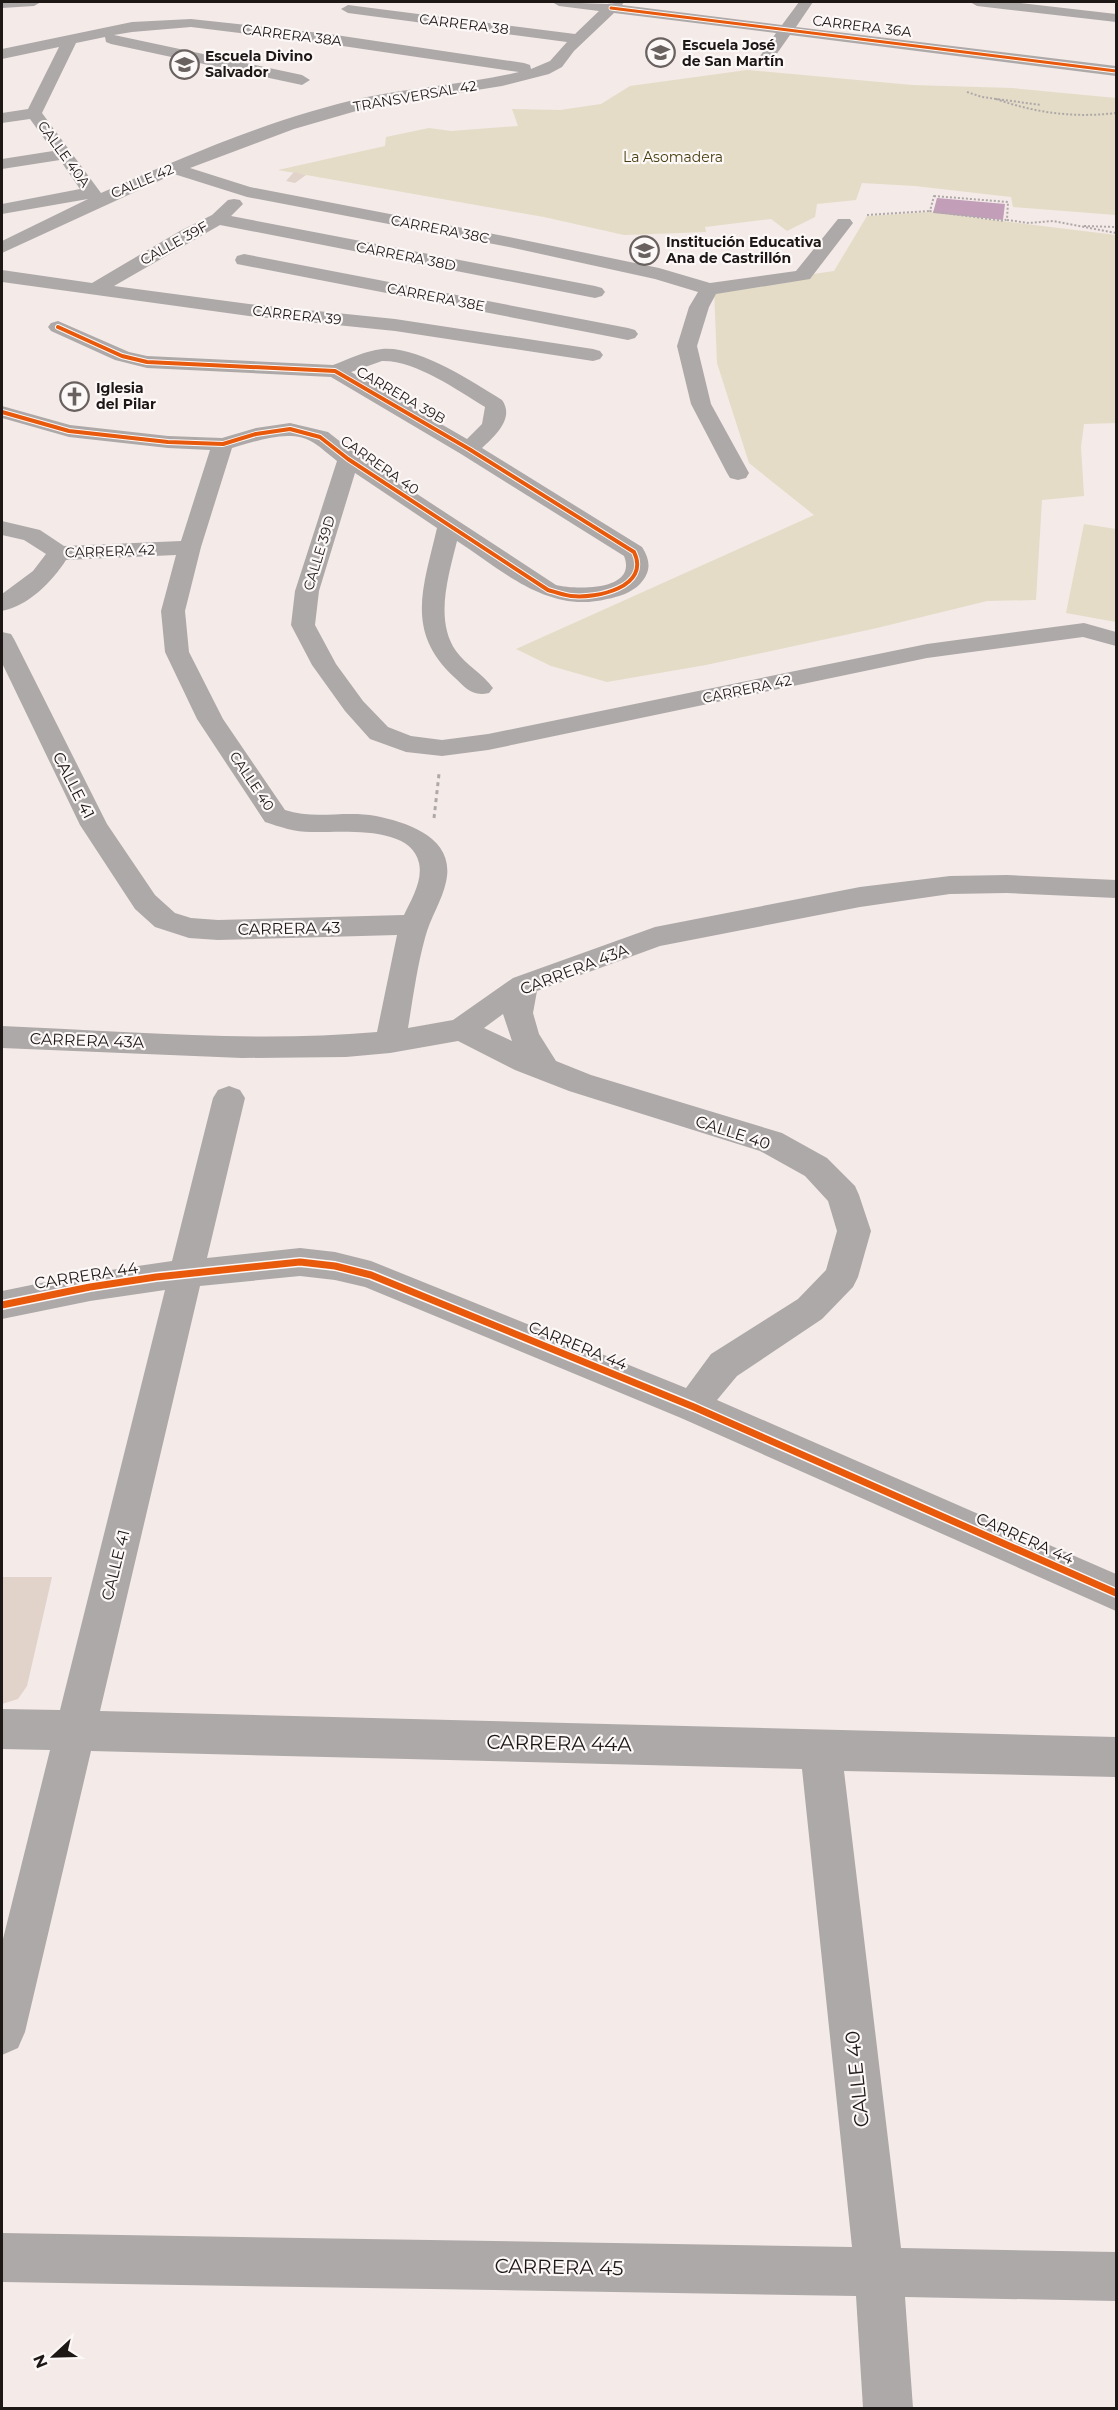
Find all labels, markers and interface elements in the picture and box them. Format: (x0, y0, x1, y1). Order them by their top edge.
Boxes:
street label: CARRERA 38 (418, 10, 510, 38)
street label: CARRERA 36A (811, 11, 914, 41)
street label: CARRERA 38A (241, 20, 344, 50)
place label: Escuela José de San Martín (682, 36, 784, 70)
school or university icon: Escuela José de San Martín (645, 37, 677, 69)
place label: Escuela Divino Salvador (205, 47, 313, 81)
school or university icon: Escuela Divino Salvador (168, 48, 200, 80)
street label: TRANSVERSAL 42 (352, 76, 478, 116)
street label: CALLE 40A (34, 117, 95, 191)
park label: La Asomadera (623, 148, 723, 166)
street label: CALLE 42 (108, 160, 176, 202)
street label: CARRERA 38C (389, 211, 491, 247)
street label: CALLE 39F (137, 217, 211, 269)
place label: Institución Educativa Ana de Castrillón (665, 233, 822, 267)
school or university icon: Institución Educativa Ana de Castrillón (629, 234, 661, 266)
street label: CARRERA 38D (354, 237, 458, 275)
street label: CARRERA 38E (386, 279, 486, 315)
street label: CARRERA 39 (252, 301, 342, 329)
street label: CARRERA 39B (353, 362, 449, 428)
place label: Iglesia del Pilar (96, 379, 156, 413)
church icon: Iglesia del Pilar (59, 380, 91, 412)
street label: CARRERA 40 (337, 431, 423, 499)
street label: CALLE 39D (299, 513, 339, 593)
street label: CARRERA 42 (65, 540, 155, 562)
street label: CARRERA 42 (701, 671, 793, 707)
street label: CALLE 40 (226, 748, 278, 814)
street label: CALLE 41 (49, 749, 98, 822)
street label: CARRERA 43 (237, 918, 341, 939)
street label: CARRERA 43A (517, 940, 632, 999)
street label: CARRERA 43A (29, 1029, 145, 1052)
street label: CALLE 40 (693, 1111, 773, 1153)
street label: CARRERA 44 (33, 1258, 140, 1293)
street label: CARRERA 44 (526, 1317, 630, 1374)
street label: CARRERA 44 (973, 1508, 1077, 1569)
street label: CALLE 41 (98, 1528, 133, 1602)
street label: CARRERA 44A (486, 1730, 632, 1756)
street label: CALLE 40 (840, 2030, 874, 2128)
street label: CARRERA 45 (494, 2254, 624, 2280)
north arrow (24, 2326, 84, 2386)
text: N (29, 2352, 52, 2371)

